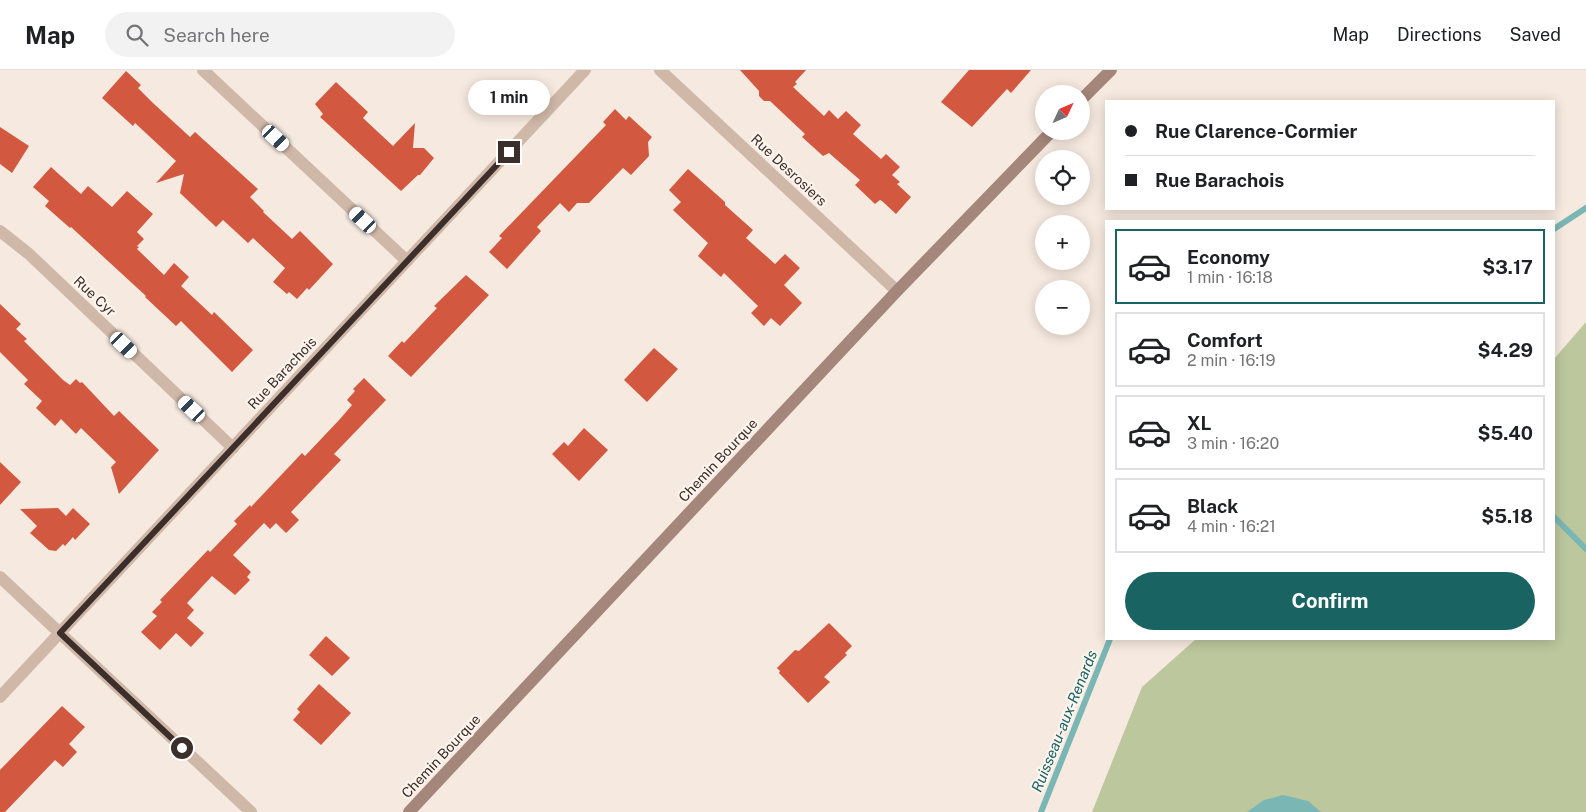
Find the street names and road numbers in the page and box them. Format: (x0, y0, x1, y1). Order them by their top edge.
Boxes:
street label: Rue Desrosiers (748, 131, 830, 209)
street label: Rue Cyr (71, 273, 119, 319)
street label: Rue Barachois (244, 334, 320, 412)
street label: Chemin Bourque (675, 415, 761, 505)
street label: Chemin Bourque (398, 711, 484, 801)

